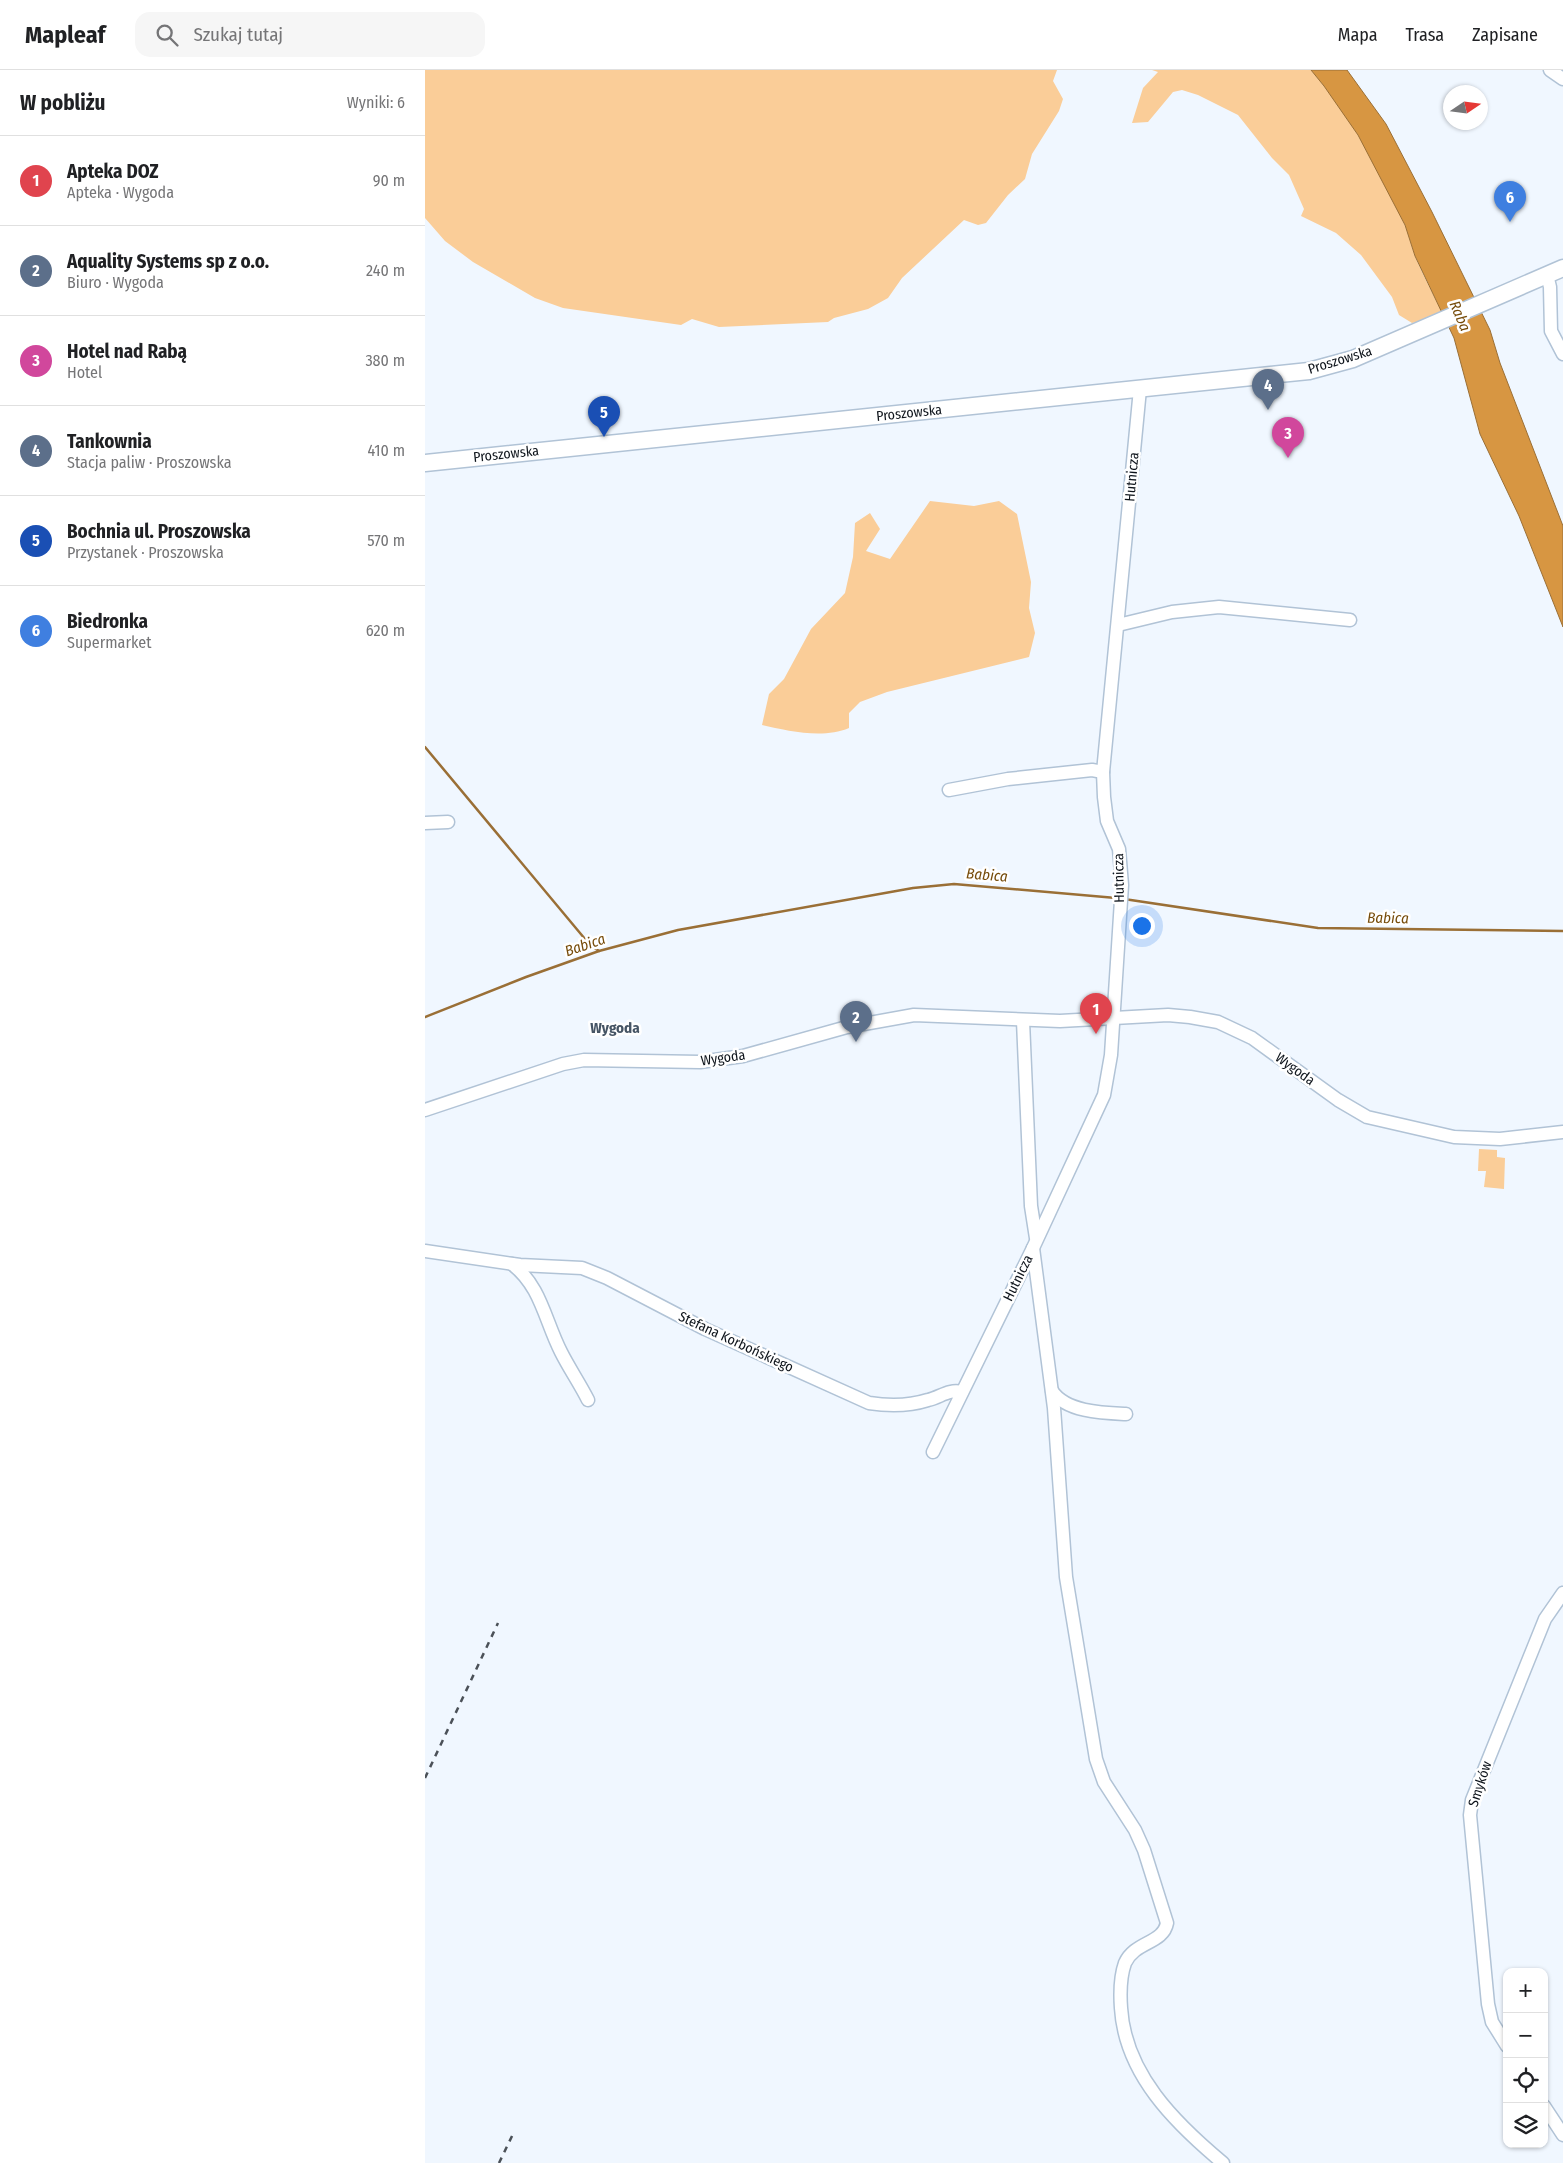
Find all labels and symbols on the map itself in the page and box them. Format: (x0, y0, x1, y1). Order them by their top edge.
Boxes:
north arrow (1443, 85, 1488, 130)
pin: 6 (1494, 181, 1526, 222)
water label: Raba (1446, 298, 1474, 334)
street label: Proszowska (1306, 342, 1374, 378)
pin: 4 (1252, 369, 1284, 410)
pin: 5 (588, 396, 620, 437)
street label: Proszowska (875, 401, 943, 425)
pin: 3 (1272, 417, 1304, 458)
street label: Proszowska (472, 442, 540, 466)
street label: Hutnicza (1121, 451, 1143, 502)
street label: Hutnicza (1110, 853, 1128, 903)
water label: Babica (965, 864, 1009, 886)
water label: Babica (1367, 909, 1409, 927)
your location (1129, 913, 1155, 939)
water label: Babica (562, 930, 608, 960)
pin: 1 (1080, 993, 1112, 1034)
pin: 2 (840, 1001, 872, 1042)
district label: Wygoda (590, 1019, 640, 1037)
street label: Wygoda (700, 1046, 746, 1070)
street label: Wygoda (1272, 1049, 1318, 1089)
street label: Hutnicza (1000, 1252, 1037, 1304)
street label: Stefana Korbońskiego (676, 1308, 796, 1376)
street label: Smyków (1465, 1759, 1495, 1809)

